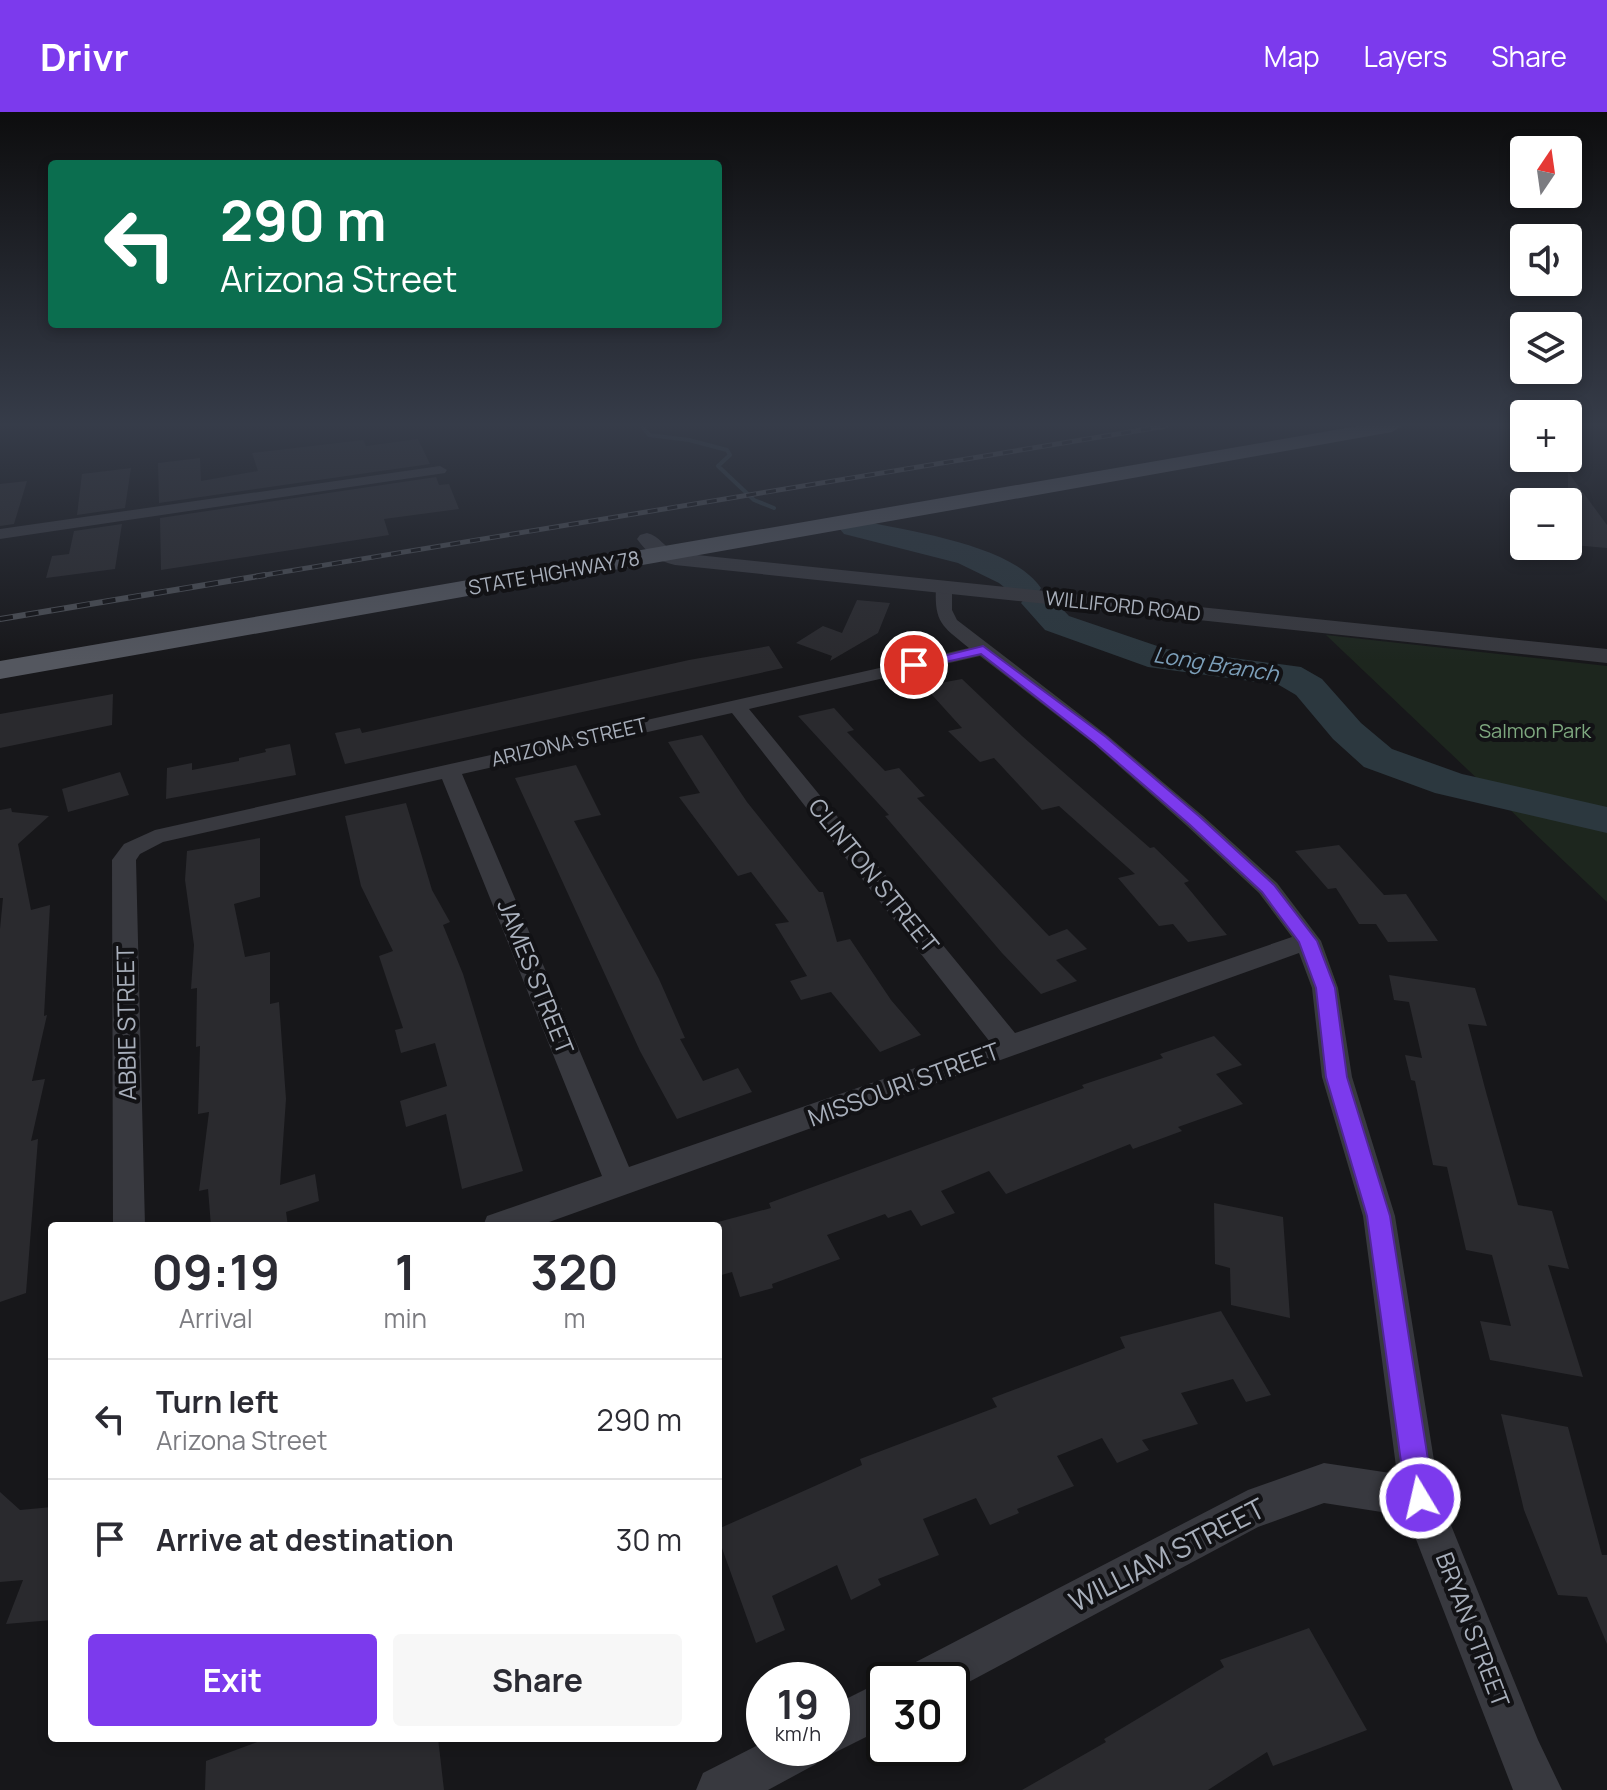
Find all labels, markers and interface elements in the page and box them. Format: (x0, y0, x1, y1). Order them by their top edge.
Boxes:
text: Drivr (40, 30, 129, 82)
text: Map (1264, 37, 1320, 75)
text: Layers (1364, 37, 1447, 75)
text: Share (1491, 37, 1567, 75)
north arrow (1510, 136, 1582, 208)
map controls (1510, 136, 1582, 560)
text: 290 m (220, 181, 387, 258)
icon: left (88, 192, 192, 296)
button: sound (1510, 224, 1582, 296)
text: Arizona Street (220, 254, 457, 303)
button: layers (1510, 312, 1582, 384)
button: + (1510, 400, 1582, 472)
button: − (1510, 488, 1582, 560)
street label: STATE HIGHWAY 78 (466, 544, 642, 601)
street label: WILLIFORD ROAD (1044, 584, 1202, 627)
pin (880, 631, 948, 699)
water label: Long Branch (1151, 639, 1282, 689)
icon: arrive (892, 643, 936, 687)
street label: ARIZONA STREET (489, 710, 649, 773)
park label: Salmon Park (1479, 717, 1592, 744)
street label: CLINTON STREET (801, 791, 947, 960)
street label: JAMES STREET (490, 894, 583, 1060)
street label: ABBIE STREET (108, 945, 143, 1101)
street label: MISSOURI STREET (803, 1033, 1004, 1134)
text: 09:19 (151, 1239, 280, 1304)
text: 1 (395, 1239, 416, 1304)
text: 320 (530, 1239, 619, 1304)
text: Arrival (179, 1300, 253, 1336)
text: min (384, 1300, 427, 1336)
text: m (563, 1300, 586, 1336)
text: Turn left (156, 1381, 279, 1422)
icon: left (88, 1397, 132, 1441)
text: 290 m (597, 1399, 682, 1440)
text: Arizona Street (156, 1422, 327, 1458)
position arrow (1378, 1456, 1462, 1540)
street label: WILLIAM STREET (1062, 1488, 1271, 1620)
icon: arrive (88, 1517, 132, 1561)
text: Arrive at destination (156, 1519, 454, 1560)
text: 30 m (616, 1519, 682, 1560)
street label: BRYAN STREET (1429, 1547, 1518, 1712)
button: Exit (88, 1634, 377, 1726)
button: Share (393, 1634, 682, 1726)
speed limit sign: 30 (866, 1662, 970, 1766)
text: 19 (777, 1676, 819, 1731)
text: km/h (775, 1720, 821, 1747)

